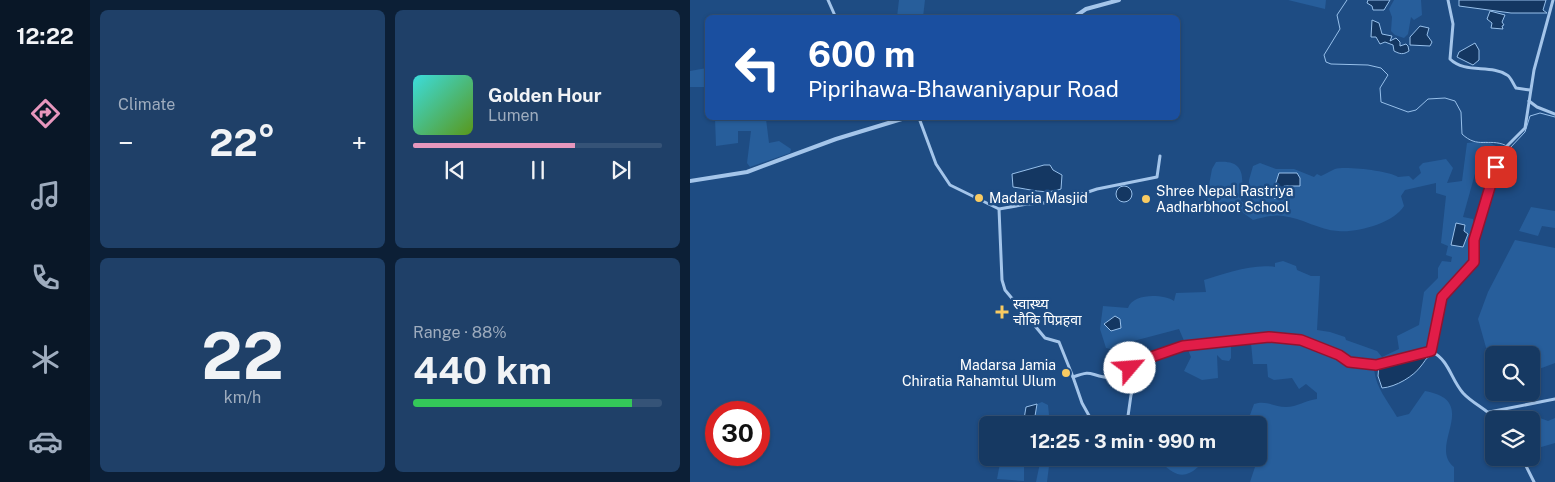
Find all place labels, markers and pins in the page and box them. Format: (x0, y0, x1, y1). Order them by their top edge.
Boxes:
pin (1475, 146, 1517, 188)
place label: Shree Nepal Rastriya Aadharbhoot School (1156, 183, 1293, 215)
place label: Madaria Masjid (989, 190, 1088, 206)
marker: Madaria Masjid (973, 192, 985, 204)
marker: Shree Nepal Rastriya Aadharbhoot School (1140, 193, 1152, 205)
place label: स्वास्थ्य चाैकि पिप्रहवा (1013, 296, 1082, 328)
marker: स्वास्थ्य चाैकि पिप्रहवा (995, 305, 1009, 319)
place label: Madarsa Jamia Chiratia Rahamtul Ulum (902, 357, 1056, 389)
marker: Madarsa Jamia Chiratia Rahamtul Ulum (1060, 367, 1072, 379)

